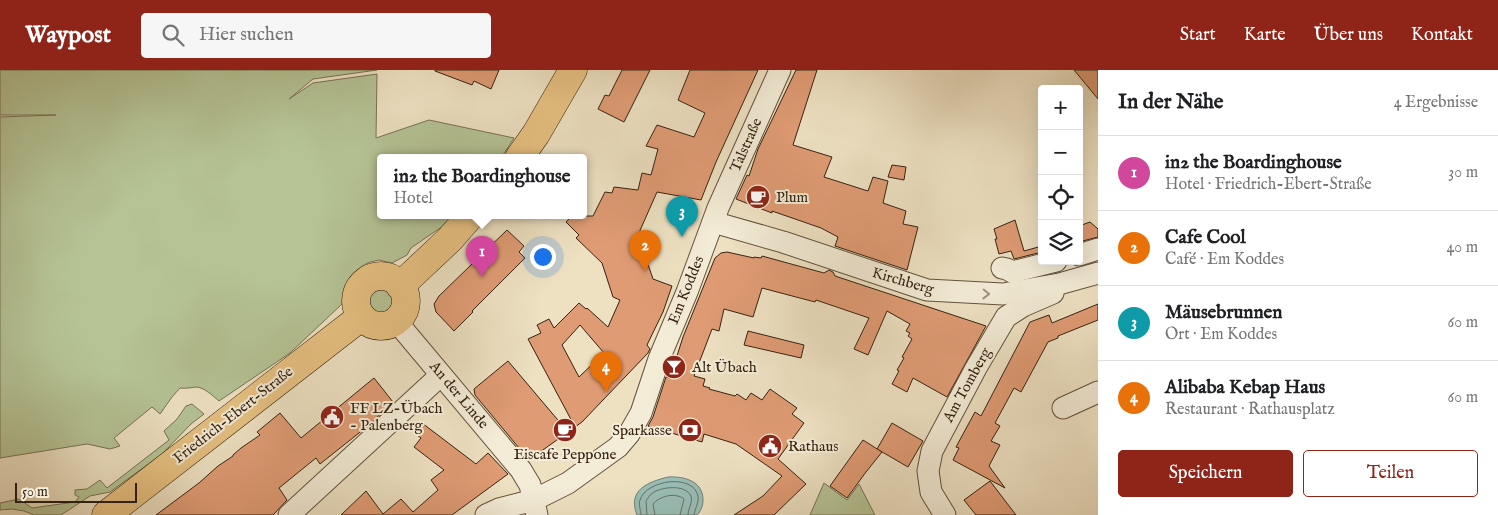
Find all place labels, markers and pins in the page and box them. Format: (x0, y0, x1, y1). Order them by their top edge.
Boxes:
cafe icon: Plum (745, 184, 771, 210)
place label: Plum (776, 188, 808, 207)
pin: 3 (666, 196, 698, 237)
pin: 2 (629, 230, 661, 271)
pin: 1 (466, 236, 498, 277)
pin: 4 (590, 351, 622, 392)
bar icon: Alt Übach (661, 354, 687, 380)
place label: Alt Übach (691, 358, 757, 377)
place label: FF LZ-Übach - Palenberg (350, 399, 443, 435)
public building icon: FF LZ-Übach - Palenberg (319, 404, 345, 430)
cafe icon: Eiscafe Peppone (552, 417, 578, 443)
bank icon: Sparkasse (677, 417, 703, 443)
place label: Sparkasse (612, 421, 672, 440)
public building icon: Rathaus (757, 433, 783, 459)
place label: Rathaus (788, 437, 839, 456)
place label: Eiscafe Peppone (514, 445, 616, 464)

